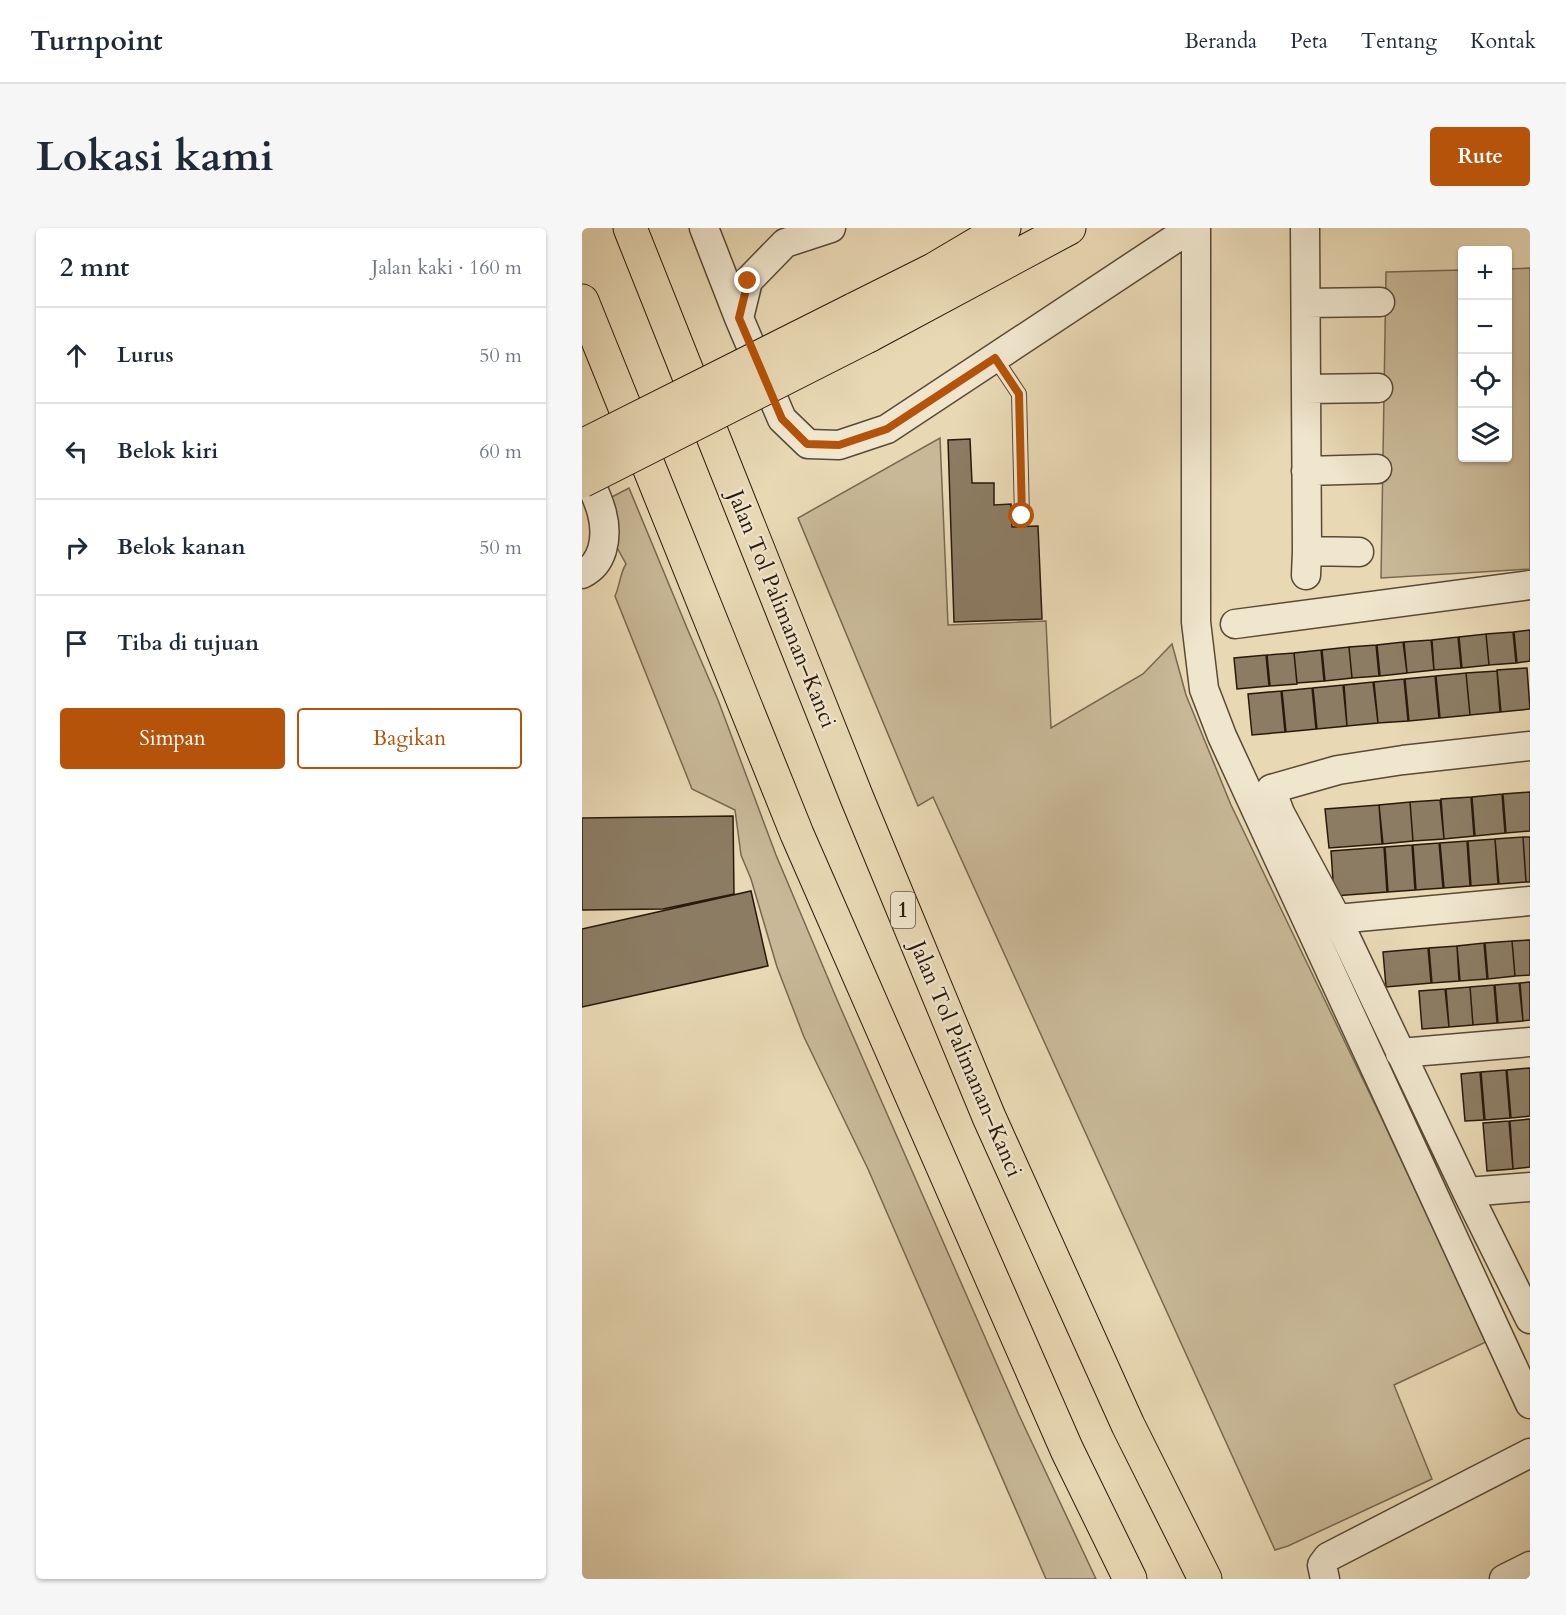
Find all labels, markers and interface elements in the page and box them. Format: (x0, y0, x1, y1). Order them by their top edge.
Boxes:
text: Turnpoint (30, 22, 163, 60)
text: Beranda (1184, 27, 1257, 56)
text: Peta (1290, 27, 1328, 56)
text: Tentang (1361, 27, 1437, 56)
text: Kontak (1470, 27, 1536, 56)
button: Rute (1430, 127, 1530, 186)
text: Lokasi kami (36, 128, 274, 185)
map controls (1458, 246, 1512, 462)
button: + (1458, 246, 1512, 300)
text: 2 mnt (60, 250, 129, 285)
text: Jalan kaki · 160 m (372, 254, 522, 281)
route end (734, 267, 760, 293)
button: − (1458, 300, 1512, 354)
icon: ahead (60, 339, 93, 372)
text: Lurus (117, 340, 174, 370)
text: 50 m (479, 342, 522, 369)
button: locate (1458, 354, 1512, 408)
button: layers (1458, 408, 1512, 462)
icon: left (60, 435, 93, 468)
text: Belok kiri (117, 436, 218, 466)
text: 60 m (479, 438, 522, 465)
street label: Jalan Tol Palimanan–Kanci (719, 483, 843, 732)
route start (1008, 502, 1034, 528)
icon: right (60, 531, 93, 564)
text: Belok kanan (117, 532, 246, 562)
text: 50 m (479, 534, 522, 561)
icon: arrive (60, 627, 93, 660)
text: Tiba di tujuan (117, 628, 259, 658)
button: Simpan (60, 708, 285, 769)
button: Bagikan (297, 708, 522, 769)
road number: 1 (891, 892, 915, 928)
street label: Jalan Tol Palimanan–Kanci (901, 934, 1029, 1182)

